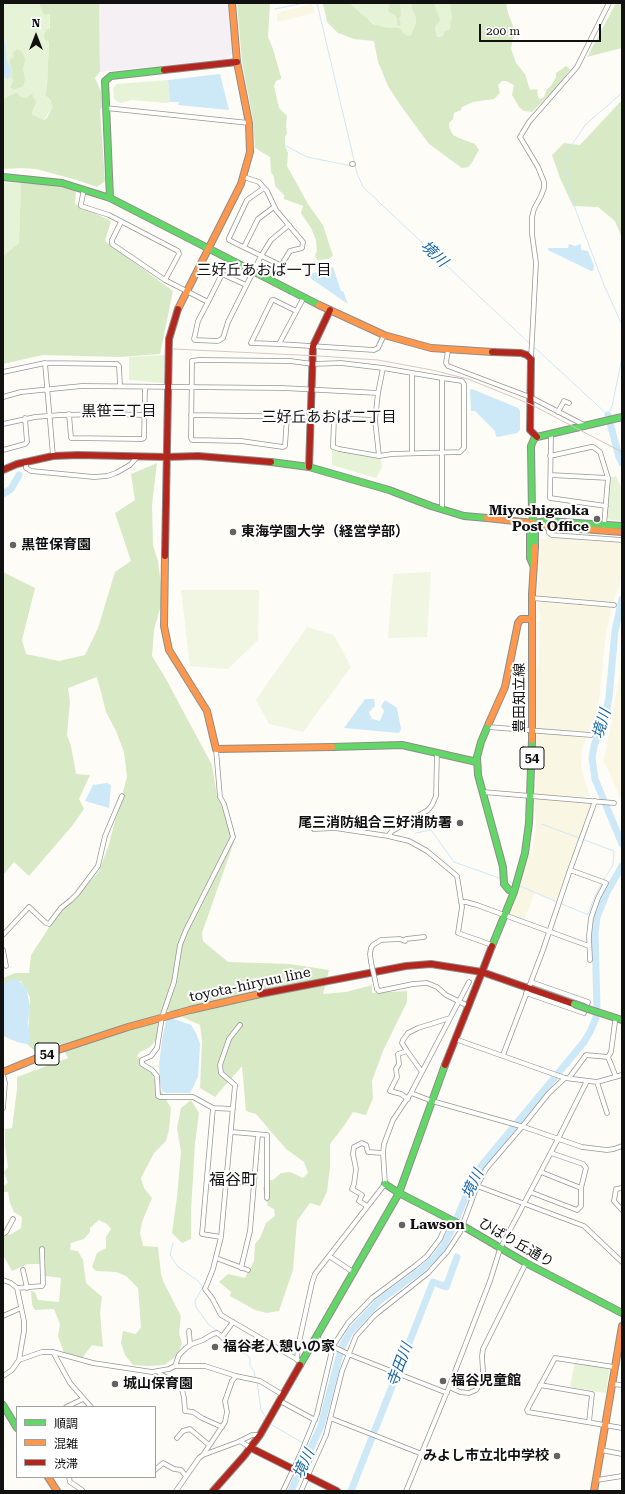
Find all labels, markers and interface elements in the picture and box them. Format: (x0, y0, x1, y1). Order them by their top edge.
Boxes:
north arrow (16, 16, 56, 56)
scale bar (481, 16, 603, 42)
text: N (32, 17, 40, 30)
text: 200 m (486, 24, 520, 38)
water label: 境川 (417, 237, 451, 271)
district label: 三好丘あおば一丁目 (197, 262, 331, 280)
district label: 黒笹三丁目 (82, 403, 156, 421)
district label: 三好丘あおば二丁目 (262, 409, 396, 427)
place label: Miyoshigaoka Post Office (489, 503, 589, 536)
marker: Miyoshigaoka Post Office (592, 514, 602, 524)
place label: 東海学園大学（経営学部） (241, 524, 409, 540)
marker: 東海学園大学（経営学部） (228, 527, 238, 537)
place label: 黒笹保育園 (21, 537, 91, 553)
marker: 黒笹保育園 (8, 540, 18, 550)
street label: 豊田知立線 (512, 663, 528, 733)
water label: 境川 (589, 707, 615, 741)
road number: 54 (520, 747, 544, 769)
place label: 尾三消防組合三好消防署 (298, 815, 452, 831)
marker: 尾三消防組合三好消防署 (455, 818, 465, 828)
street label: toyota-hiryuu line (188, 964, 312, 1006)
road number: 54 (35, 1043, 59, 1065)
water label: 境川 (458, 1167, 488, 1201)
district label: 福谷町 (209, 1170, 257, 1190)
street label: ひばり丘通り (475, 1215, 557, 1271)
place label: Lawson (410, 1217, 465, 1233)
marker: Lawson (397, 1220, 407, 1230)
place label: 福谷老人憩いの家 (223, 1339, 335, 1355)
water label: 寺田川 (384, 1341, 416, 1389)
marker: 福谷老人憩いの家 (210, 1342, 220, 1352)
place label: 福谷児童館 (451, 1373, 521, 1389)
place label: 城山保育園 (123, 1376, 193, 1392)
marker: 福谷児童館 (438, 1376, 448, 1386)
marker: 城山保育園 (110, 1379, 120, 1389)
legend (16, 1406, 156, 1478)
text: 順調 (54, 1417, 78, 1431)
text: 混雑 (54, 1437, 78, 1451)
water label: 境川 (290, 1447, 318, 1481)
place label: みよし市立北中学校 (423, 1448, 549, 1464)
marker: みよし市立北中学校 (552, 1451, 562, 1461)
text: 渋滞 (54, 1457, 78, 1471)

